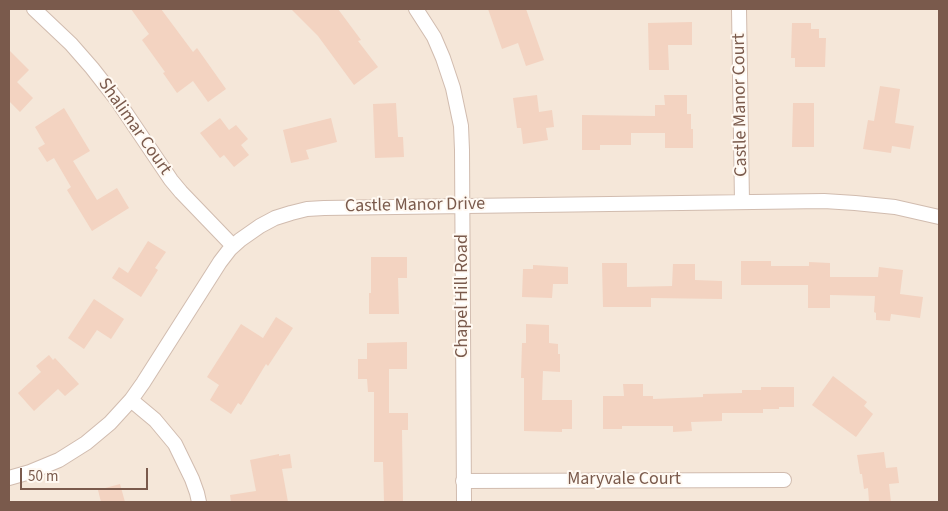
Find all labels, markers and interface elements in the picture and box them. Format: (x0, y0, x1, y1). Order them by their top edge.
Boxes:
street label: Castle Manor Court (729, 33, 753, 177)
street label: Shalimar Court (93, 74, 175, 180)
street label: Castle Manor Drive (345, 194, 485, 218)
street label: Chapel Hill Road (452, 234, 474, 358)
scale bar (22, 458, 150, 490)
text: 50 m (28, 466, 58, 487)
street label: Maryvale Court (567, 469, 681, 491)

